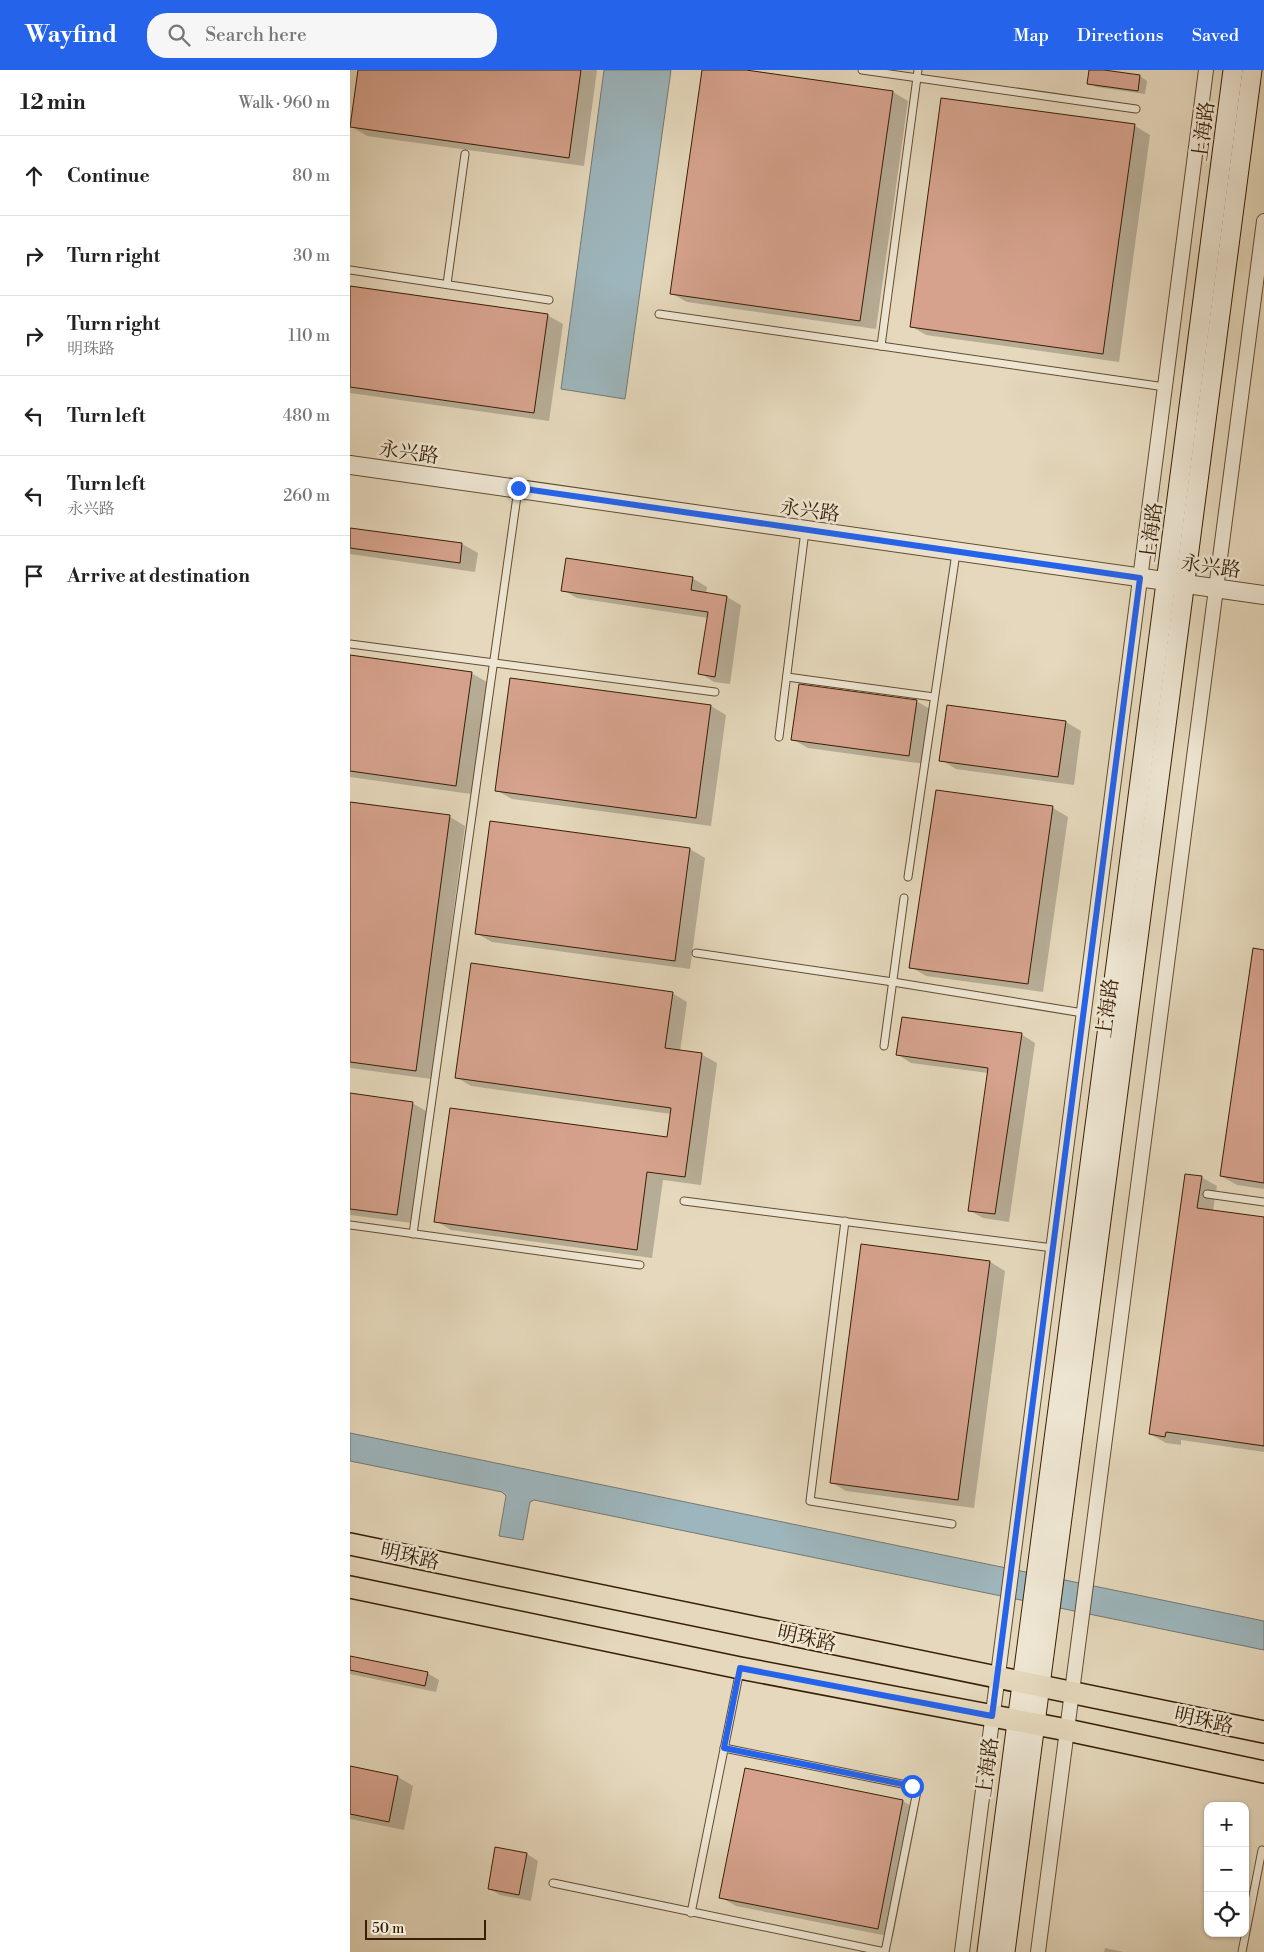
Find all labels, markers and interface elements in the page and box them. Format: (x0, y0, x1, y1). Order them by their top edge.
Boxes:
search box (147, 13, 497, 58)
text: Wayfind (25, 20, 117, 50)
icon: search (165, 21, 193, 49)
text: Search here (205, 23, 307, 47)
text: Map (1013, 24, 1049, 47)
text: Directions (1077, 24, 1164, 47)
text: Saved (1192, 24, 1239, 47)
text: 12 min (20, 90, 86, 116)
text: Walk · 960 m (239, 93, 330, 113)
street label: 上海路 (1188, 100, 1221, 162)
icon: ahead (20, 162, 48, 190)
text: Continue (67, 164, 150, 188)
text: 80 m (292, 166, 330, 186)
icon: right (20, 242, 48, 270)
text: Turn right (67, 244, 160, 268)
text: 30 m (293, 246, 330, 266)
text: Turn right (67, 312, 160, 336)
icon: right (20, 322, 48, 350)
text: 110 m (288, 326, 330, 346)
text: 明珠路 (67, 339, 115, 359)
icon: left (20, 402, 48, 430)
text: Turn left (67, 404, 146, 428)
text: 480 m (283, 406, 330, 426)
street label: 永兴路 (377, 437, 440, 470)
text: Turn left (67, 472, 146, 496)
route end (507, 477, 530, 500)
icon: left (20, 482, 48, 510)
text: 260 m (283, 486, 330, 506)
street label: 永兴路 (778, 495, 841, 528)
text: 永兴路 (67, 499, 115, 519)
street label: 上海路 (1136, 501, 1169, 563)
street label: 永兴路 (1179, 551, 1242, 584)
icon: arrive (20, 562, 48, 590)
text: Arrive at destination (67, 564, 250, 588)
street label: 上海路 (1092, 977, 1125, 1039)
street label: 明珠路 (378, 1539, 442, 1576)
street label: 明珠路 (775, 1621, 839, 1658)
street label: 明珠路 (1172, 1703, 1236, 1740)
street label: 上海路 (972, 1736, 1005, 1798)
route start (901, 1775, 924, 1798)
map controls (1204, 1802, 1249, 1937)
button: + (1204, 1802, 1249, 1847)
button: − (1204, 1847, 1249, 1892)
button: locate (1204, 1892, 1249, 1937)
scale bar (365, 1917, 486, 1940)
text: 50 m (372, 1920, 404, 1938)

